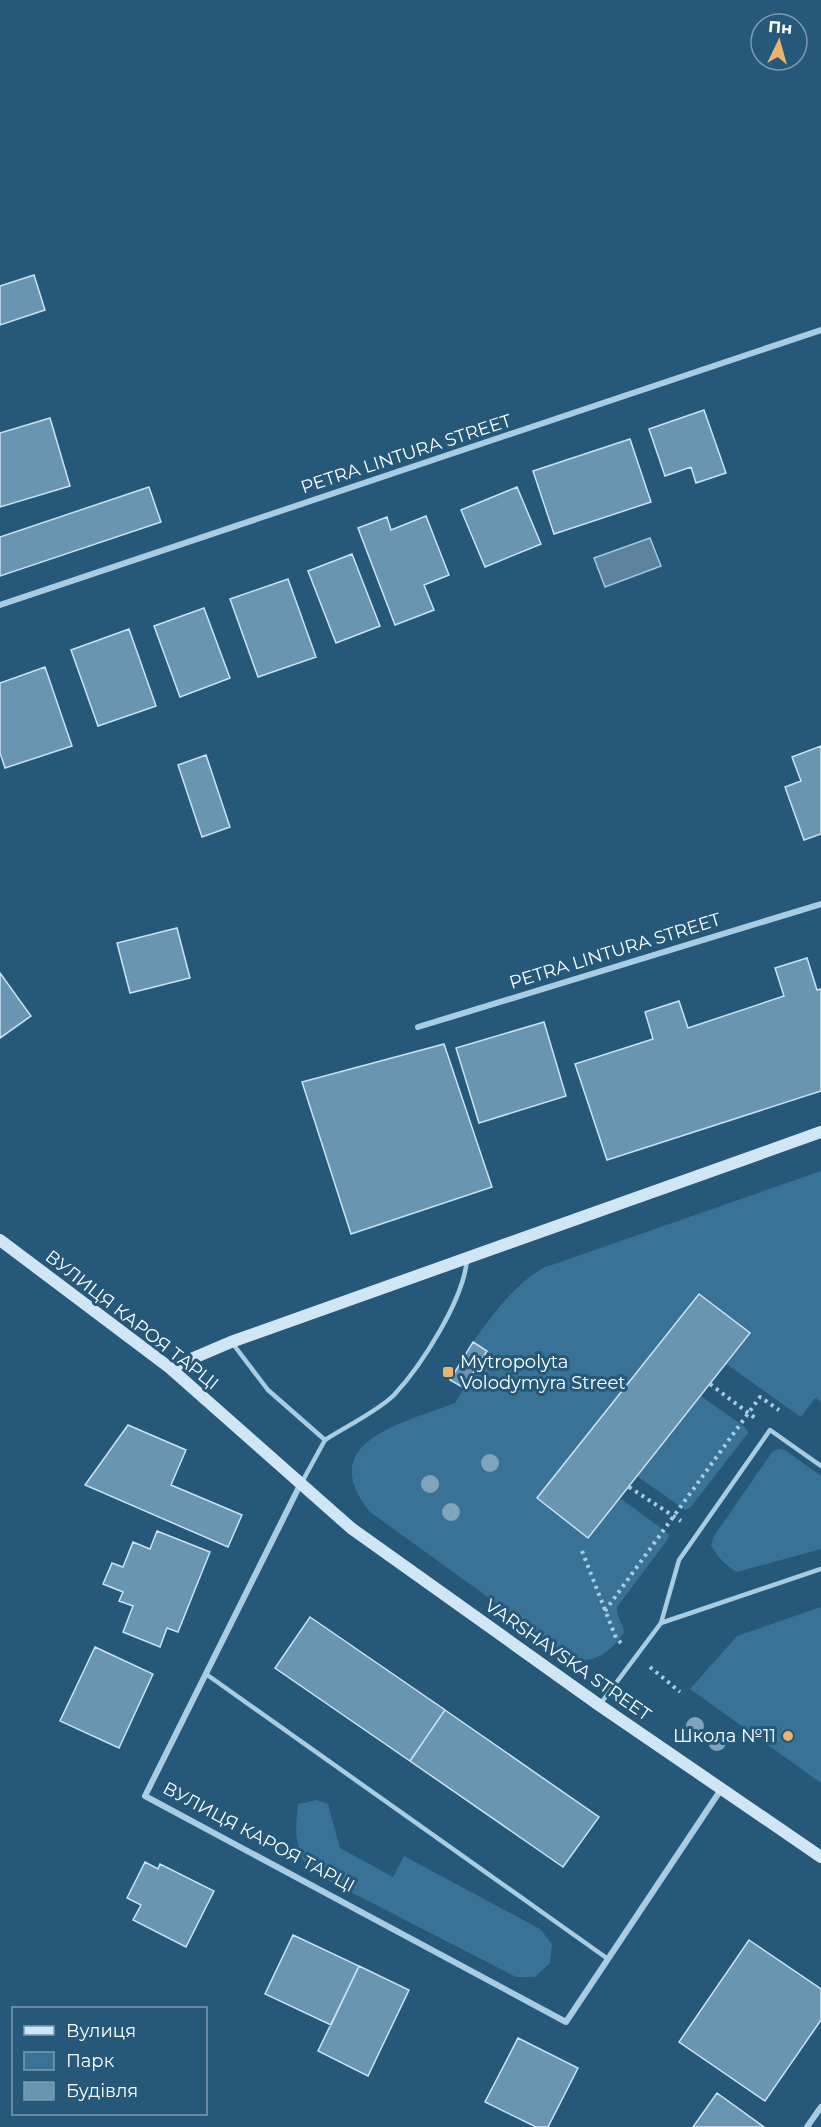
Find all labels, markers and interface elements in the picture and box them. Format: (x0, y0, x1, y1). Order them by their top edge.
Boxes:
north arrow (749, 12, 809, 72)
text: Пн (767, 17, 793, 38)
street label: PETRA LINTURA STREET (298, 409, 515, 498)
street label: PETRA LINTURA STREET (507, 908, 724, 994)
street label: ВУЛИЦЯ КАРОЯ ТАРЦІ (41, 1245, 223, 1395)
place label: Mytropolyta Volodymyra Street (460, 1351, 626, 1394)
marker: Mytropolyta Volodymyra Street (441, 1365, 455, 1379)
street label: VARSHAVSKA STREET (481, 1594, 656, 1726)
place label: Школа №11 (673, 1725, 776, 1747)
marker: Школа №11 (781, 1729, 795, 1743)
street label: ВУЛИЦЯ КАРОЯ ТАРЦІ (159, 1777, 359, 1897)
legend (12, 2007, 207, 2115)
text: Вулиця (66, 2020, 136, 2042)
text: Парк (66, 2050, 115, 2072)
text: Будівля (66, 2080, 138, 2102)

